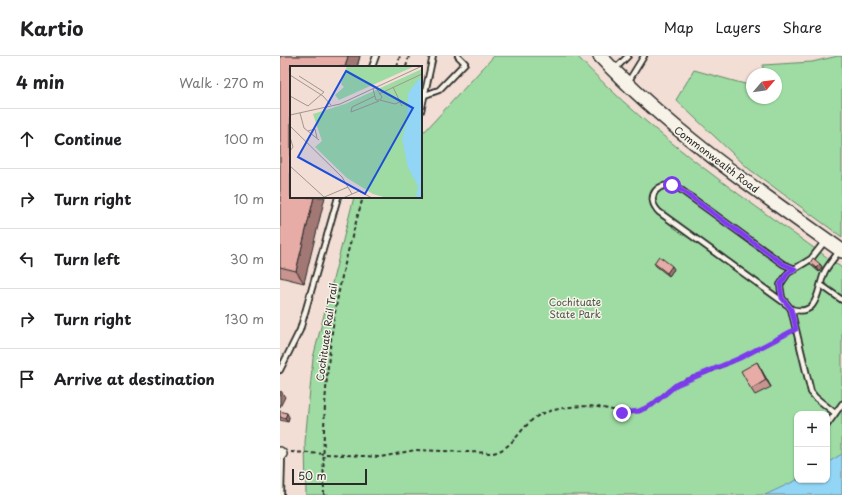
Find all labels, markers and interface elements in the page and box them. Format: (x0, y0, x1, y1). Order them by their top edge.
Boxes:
text: Kartio (20, 14, 83, 42)
text: Map (664, 17, 694, 38)
text: Layers (716, 17, 761, 38)
text: Share (783, 17, 822, 38)
inset map (290, 66, 422, 198)
north arrow (746, 68, 782, 104)
text: 4 min (16, 69, 64, 95)
text: Walk · 270 m (179, 73, 264, 92)
street label: Commonwealth Road (671, 122, 763, 196)
text: Continue (54, 127, 122, 150)
icon: ahead (16, 128, 38, 150)
text: 100 m (224, 129, 264, 148)
route start (663, 176, 681, 194)
text: Turn right (54, 187, 131, 210)
icon: right (16, 188, 38, 210)
text: 10 m (234, 189, 264, 208)
text: Turn left (54, 247, 120, 270)
icon: left (16, 248, 38, 270)
text: 30 m (230, 249, 264, 268)
street label: Cochituate Rail Trail (312, 282, 340, 382)
park label: Cochituate State Park (549, 294, 601, 321)
text: Turn right (54, 307, 131, 330)
icon: right (16, 308, 38, 330)
text: 130 m (225, 309, 264, 328)
text: Arrive at destination (54, 367, 215, 390)
icon: arrive (16, 368, 38, 390)
route end (613, 404, 631, 422)
map controls (794, 411, 830, 483)
button: + (794, 411, 830, 447)
button: − (794, 447, 830, 483)
scale bar (292, 467, 367, 486)
text: 50 m (298, 467, 327, 484)

